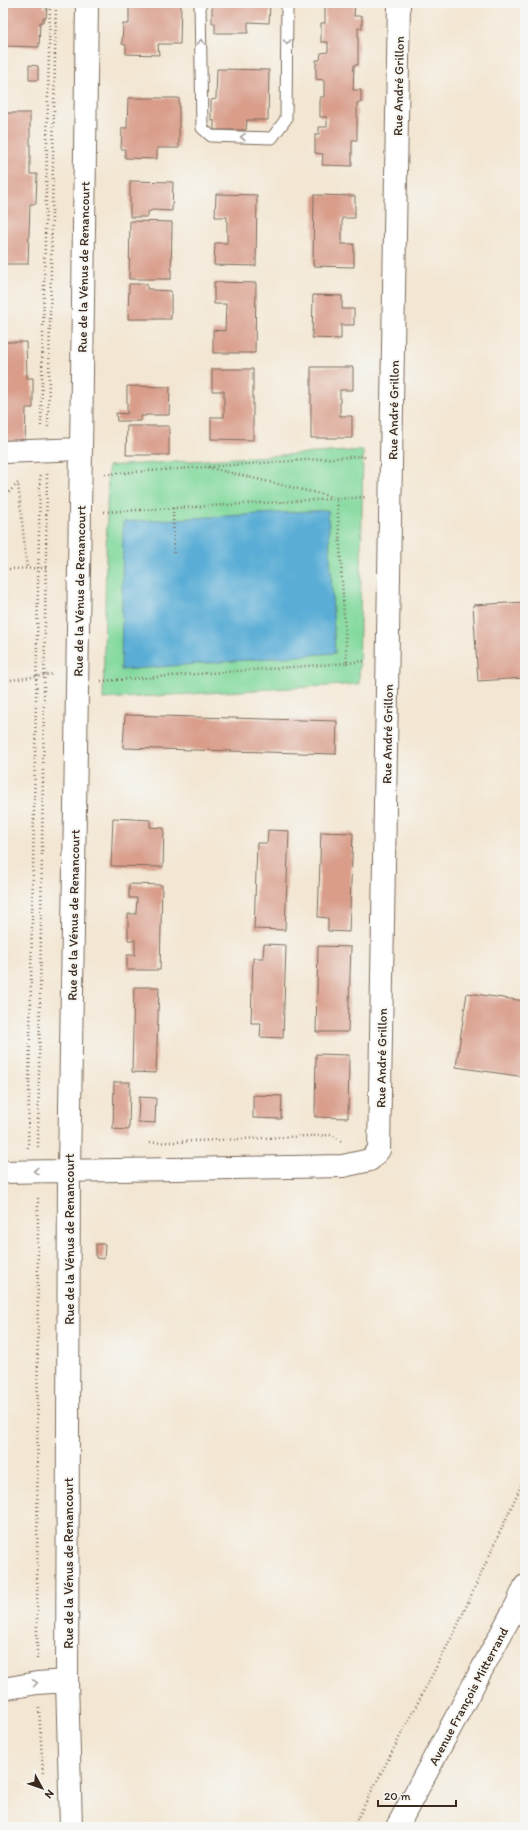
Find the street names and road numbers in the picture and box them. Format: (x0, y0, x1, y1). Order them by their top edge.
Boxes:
street label: Rue André Grillon (390, 35, 407, 136)
street label: Rue de la Vénus de Renancourt (75, 181, 92, 353)
street label: Rue André Grillon (385, 359, 402, 460)
street label: Rue de la Vénus de Renancourt (71, 505, 88, 677)
street label: Rue André Grillon (379, 683, 396, 784)
street label: Rue de la Vénus de Renancourt (65, 829, 82, 1001)
street label: Rue André Grillon (373, 1007, 390, 1108)
street label: Rue de la Vénus de Renancourt (62, 1153, 77, 1325)
street label: Rue de la Vénus de Renancourt (61, 1477, 76, 1649)
street label: Avenue François Mitterrand (426, 1625, 511, 1768)

